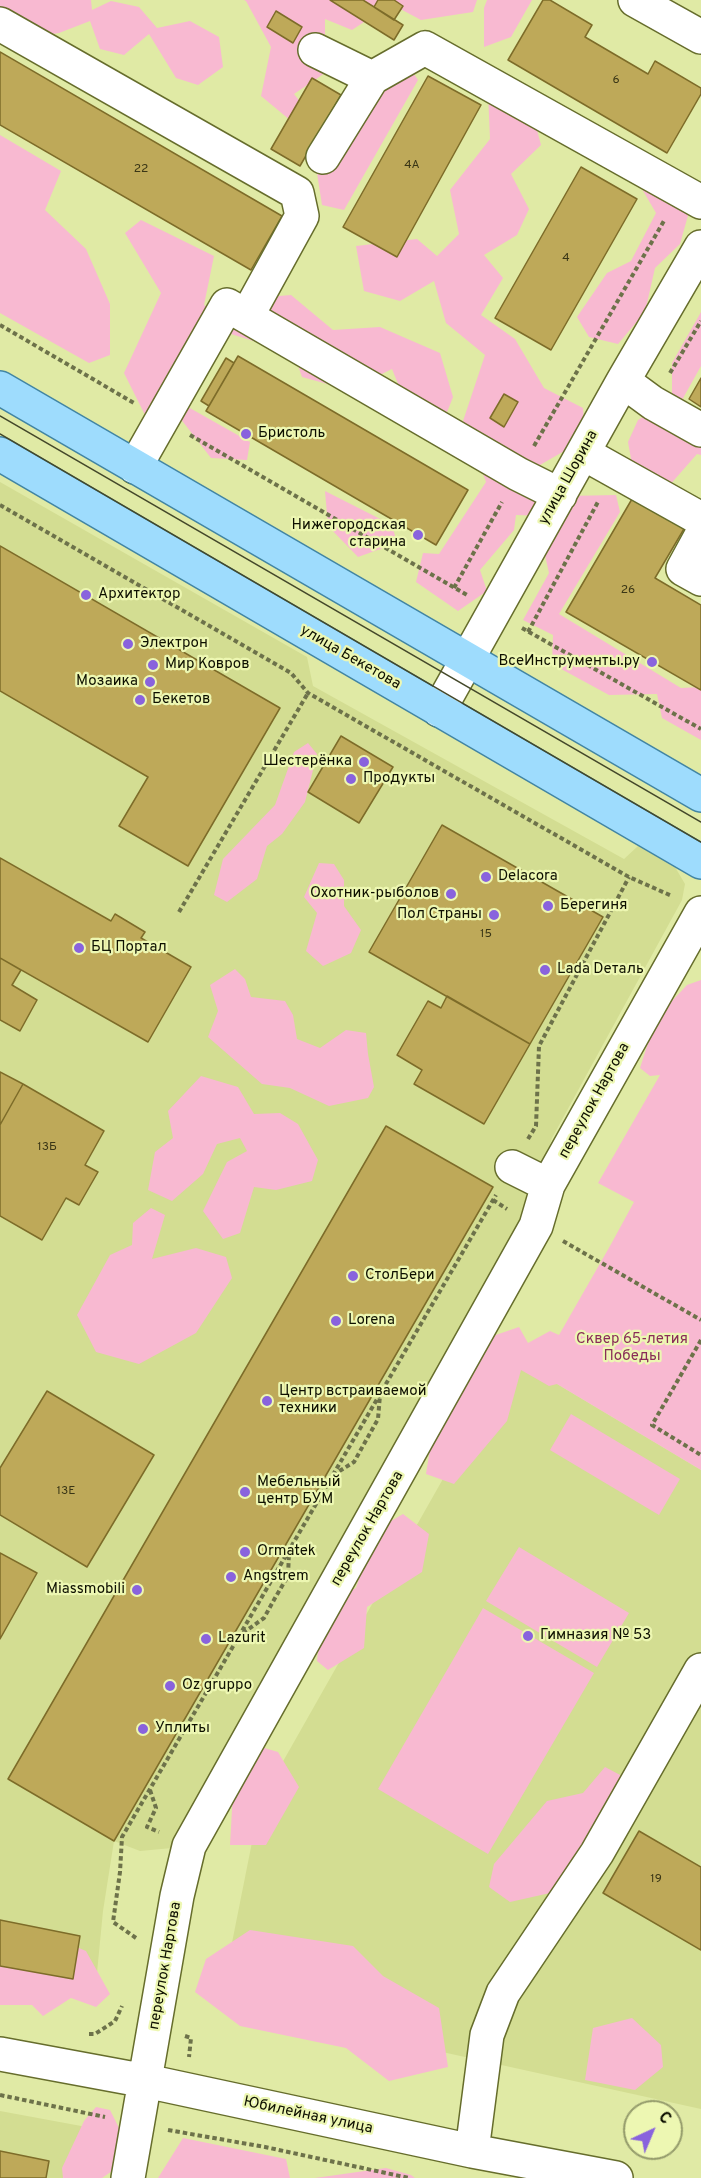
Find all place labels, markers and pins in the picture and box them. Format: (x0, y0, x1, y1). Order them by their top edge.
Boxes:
place label: Бристоль (258, 425, 325, 443)
marker: Бристоль (239, 427, 253, 441)
place label: Нижегородская старина (292, 517, 406, 552)
marker: Нижегородская старина (411, 528, 425, 542)
place label: Архитектор (98, 586, 181, 604)
marker: Архитектор (79, 588, 93, 602)
place label: Электрон (140, 635, 208, 653)
marker: Электрон (121, 637, 135, 651)
place label: ВсеИнструменты.ру (498, 653, 640, 671)
marker: ВсеИнструменты.ру (645, 655, 659, 669)
place label: Мир Ковров (165, 656, 250, 674)
marker: Мир Ковров (146, 658, 160, 672)
place label: Мозаика (76, 673, 138, 691)
marker: Мозаика (143, 675, 157, 689)
place label: Бекетов (152, 691, 210, 709)
marker: Бекетов (133, 693, 147, 707)
place label: Шестерёнка (263, 753, 352, 771)
marker: Шестерёнка (357, 755, 371, 769)
place label: Продукты (363, 770, 435, 788)
marker: Продукты (344, 772, 358, 786)
place label: Delacora (498, 868, 558, 886)
marker: Delacora (479, 870, 493, 884)
place label: Охотник-рыболов (310, 885, 439, 903)
marker: Охотник-рыболов (444, 887, 458, 901)
place label: Берегиня (560, 897, 627, 915)
marker: Берегиня (541, 899, 555, 913)
place label: Пол Страны (397, 906, 482, 924)
marker: Пол Страны (487, 908, 501, 922)
place label: БЦ Портал (91, 939, 167, 957)
marker: БЦ Портал (72, 941, 86, 955)
place label: Lada Dеталь (557, 961, 644, 979)
marker: Lada Dеталь (538, 963, 552, 977)
place label: СтолБери (365, 1267, 434, 1285)
marker: СтолБери (346, 1269, 360, 1283)
place label: Lorena (348, 1312, 395, 1330)
marker: Lorena (329, 1314, 343, 1328)
place label: Центр встраиваемой техники (279, 1383, 426, 1418)
marker: Центр встраиваемой техники (260, 1394, 274, 1408)
place label: Мебельный центр БУМ (257, 1474, 341, 1509)
marker: Мебельный центр БУМ (238, 1485, 252, 1499)
place label: Ormatek (257, 1543, 316, 1561)
marker: Ormatek (238, 1545, 252, 1559)
place label: Angstrem (243, 1568, 309, 1586)
marker: Angstrem (224, 1570, 238, 1584)
place label: Miassmobili (46, 1581, 125, 1599)
marker: Miassmobili (130, 1583, 144, 1597)
place label: Гимназия № 53 (540, 1627, 651, 1645)
marker: Гимназия № 53 (521, 1629, 535, 1643)
place label: Lazurit (218, 1630, 266, 1648)
marker: Lazurit (199, 1632, 213, 1646)
place label: Oz gruppo (182, 1677, 252, 1695)
marker: Oz gruppo (163, 1679, 177, 1693)
place label: Уплиты (155, 1720, 210, 1738)
marker: Уплиты (136, 1722, 150, 1736)

